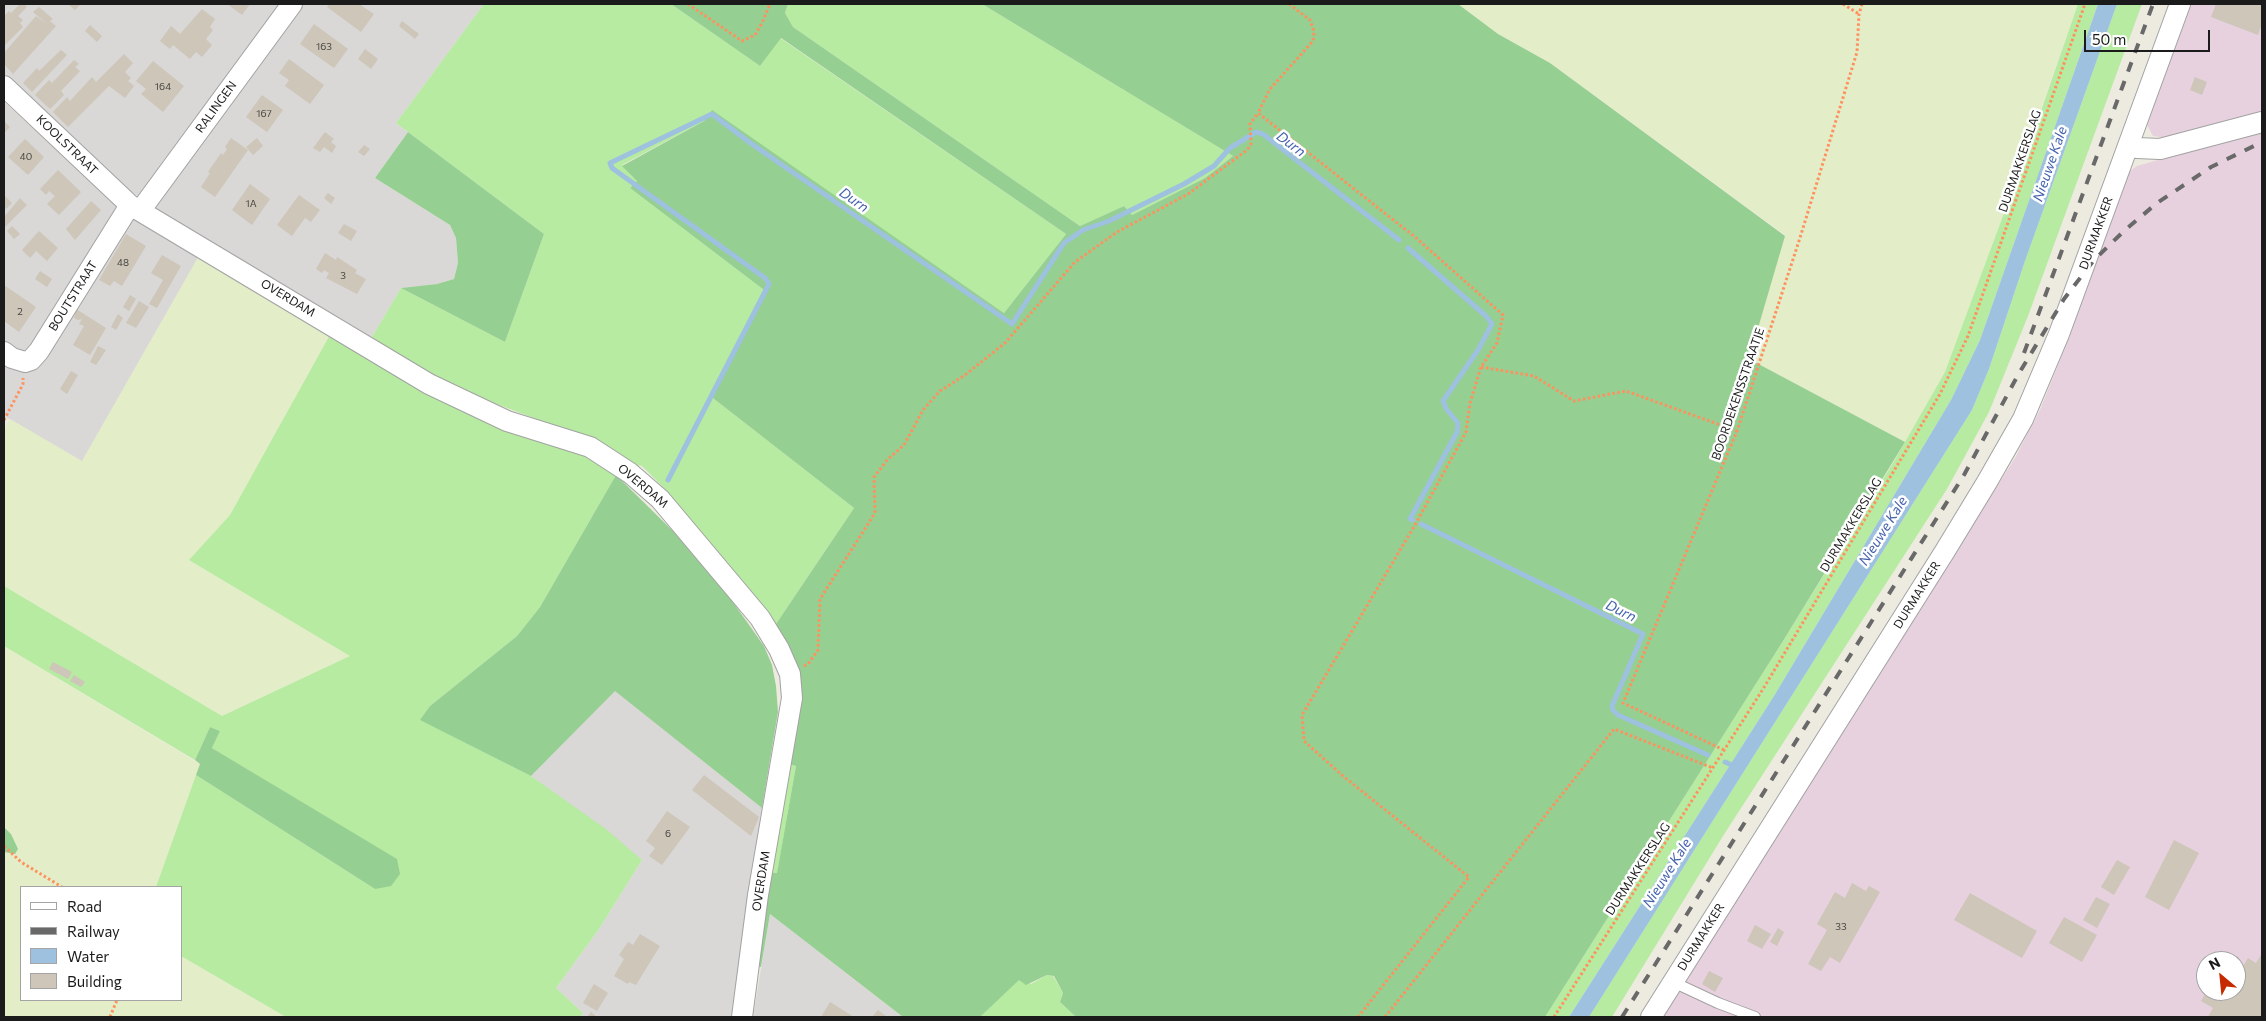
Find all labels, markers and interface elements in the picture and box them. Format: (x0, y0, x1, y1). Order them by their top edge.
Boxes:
scale bar (2086, 20, 2212, 52)
text: 50 m (2092, 30, 2126, 48)
house number: 163 (316, 41, 332, 53)
street label: RALINGEN (192, 78, 240, 136)
house number: 164 (155, 81, 171, 93)
house number: 167 (256, 108, 272, 120)
street label: DURMAKKERSLAG (1996, 108, 2044, 214)
street label: KOOLSTRAAT (33, 112, 101, 178)
water label: Nieuwe Kale (2029, 124, 2071, 204)
water label: Durn (1273, 128, 1309, 160)
house number: 40 (20, 151, 32, 163)
water label: Durn (836, 184, 872, 216)
street label: DURMAKKER (2076, 195, 2116, 271)
house number: 1A (245, 198, 257, 210)
house number: 48 (117, 257, 129, 269)
street label: BOUTSTRAAT (46, 258, 100, 334)
house number: 3 (340, 270, 346, 282)
street label: OVERDAM (258, 276, 318, 320)
house number: 2 (17, 306, 23, 318)
street label: BOORDEKENSSTRAATJE (1709, 326, 1767, 462)
street label: OVERDAM (615, 461, 671, 511)
street label: DURMAKKERSLAG (1817, 475, 1885, 575)
water label: Nieuwe Kale (1855, 493, 1911, 569)
street label: DURMAKKER (1891, 559, 1943, 631)
water label: Durn (1603, 596, 1639, 626)
street label: DURMAKKERSLAG (1603, 820, 1673, 918)
house number: 6 (665, 828, 671, 840)
water label: Nieuwe Kale (1639, 835, 1695, 911)
street label: OVERDAM (749, 850, 773, 912)
legend (20, 886, 182, 1001)
text: Road (67, 897, 102, 915)
street label: DURMAKKER (1675, 901, 1727, 973)
house number: 33 (1835, 921, 1847, 933)
text: Railway (67, 922, 120, 940)
text: Water (67, 947, 109, 965)
north arrow (2196, 951, 2246, 1001)
text: N (2206, 953, 2223, 973)
text: Building (67, 972, 122, 990)

